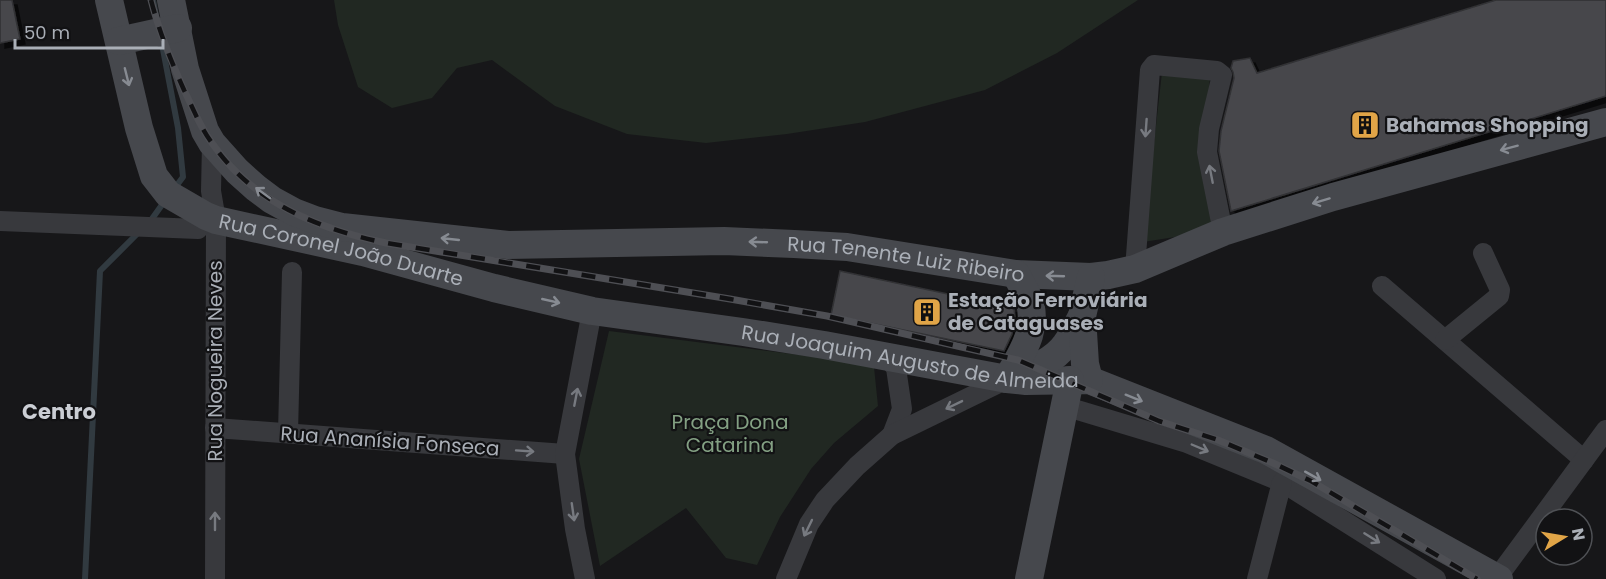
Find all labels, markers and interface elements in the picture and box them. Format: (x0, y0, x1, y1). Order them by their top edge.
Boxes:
scale bar (15, 12, 164, 50)
text: 50 m (24, 20, 70, 45)
one-way arrow (122, 68, 134, 87)
building icon: Bahamas Shopping (1349, 109, 1381, 141)
place label: Bahamas Shopping (1386, 111, 1589, 139)
one-way arrow (1140, 118, 1151, 138)
one-way arrow (1500, 143, 1519, 155)
one-way arrow (1205, 165, 1217, 184)
one-way arrow (256, 187, 272, 199)
one-way arrow (1312, 196, 1331, 207)
street label: Rua Coronel João Duarte (216, 207, 467, 293)
street label: Rua Tenente Luiz Ribeiro (787, 230, 1025, 288)
one-way arrow (441, 233, 460, 244)
one-way arrow (748, 237, 768, 248)
street label: Rua Nogueira Neves (201, 260, 229, 462)
one-way arrow (1046, 270, 1066, 281)
place label: Estação Ferroviária de Cataguases (948, 286, 1148, 337)
one-way arrow (541, 296, 560, 308)
building icon: Estação Ferroviária de Cataguases (911, 296, 943, 328)
street label: Rua Joaquim Augusto de Almeida (740, 318, 1079, 396)
one-way arrow (571, 388, 582, 407)
one-way arrow (1125, 393, 1143, 404)
district label: Centro (22, 397, 96, 426)
one-way arrow (946, 399, 964, 411)
park label: Praça Dona Catarina (672, 408, 788, 459)
street label: Rua Ananísia Fonseca (279, 419, 501, 463)
one-way arrow (1190, 443, 1208, 454)
one-way arrow (514, 446, 534, 457)
one-way arrow (1303, 471, 1321, 482)
one-way arrow (567, 502, 578, 522)
north arrow (1534, 507, 1594, 567)
one-way arrow (209, 511, 221, 531)
one-way arrow (802, 518, 814, 536)
text: N (1566, 526, 1591, 542)
one-way arrow (1363, 533, 1380, 545)

